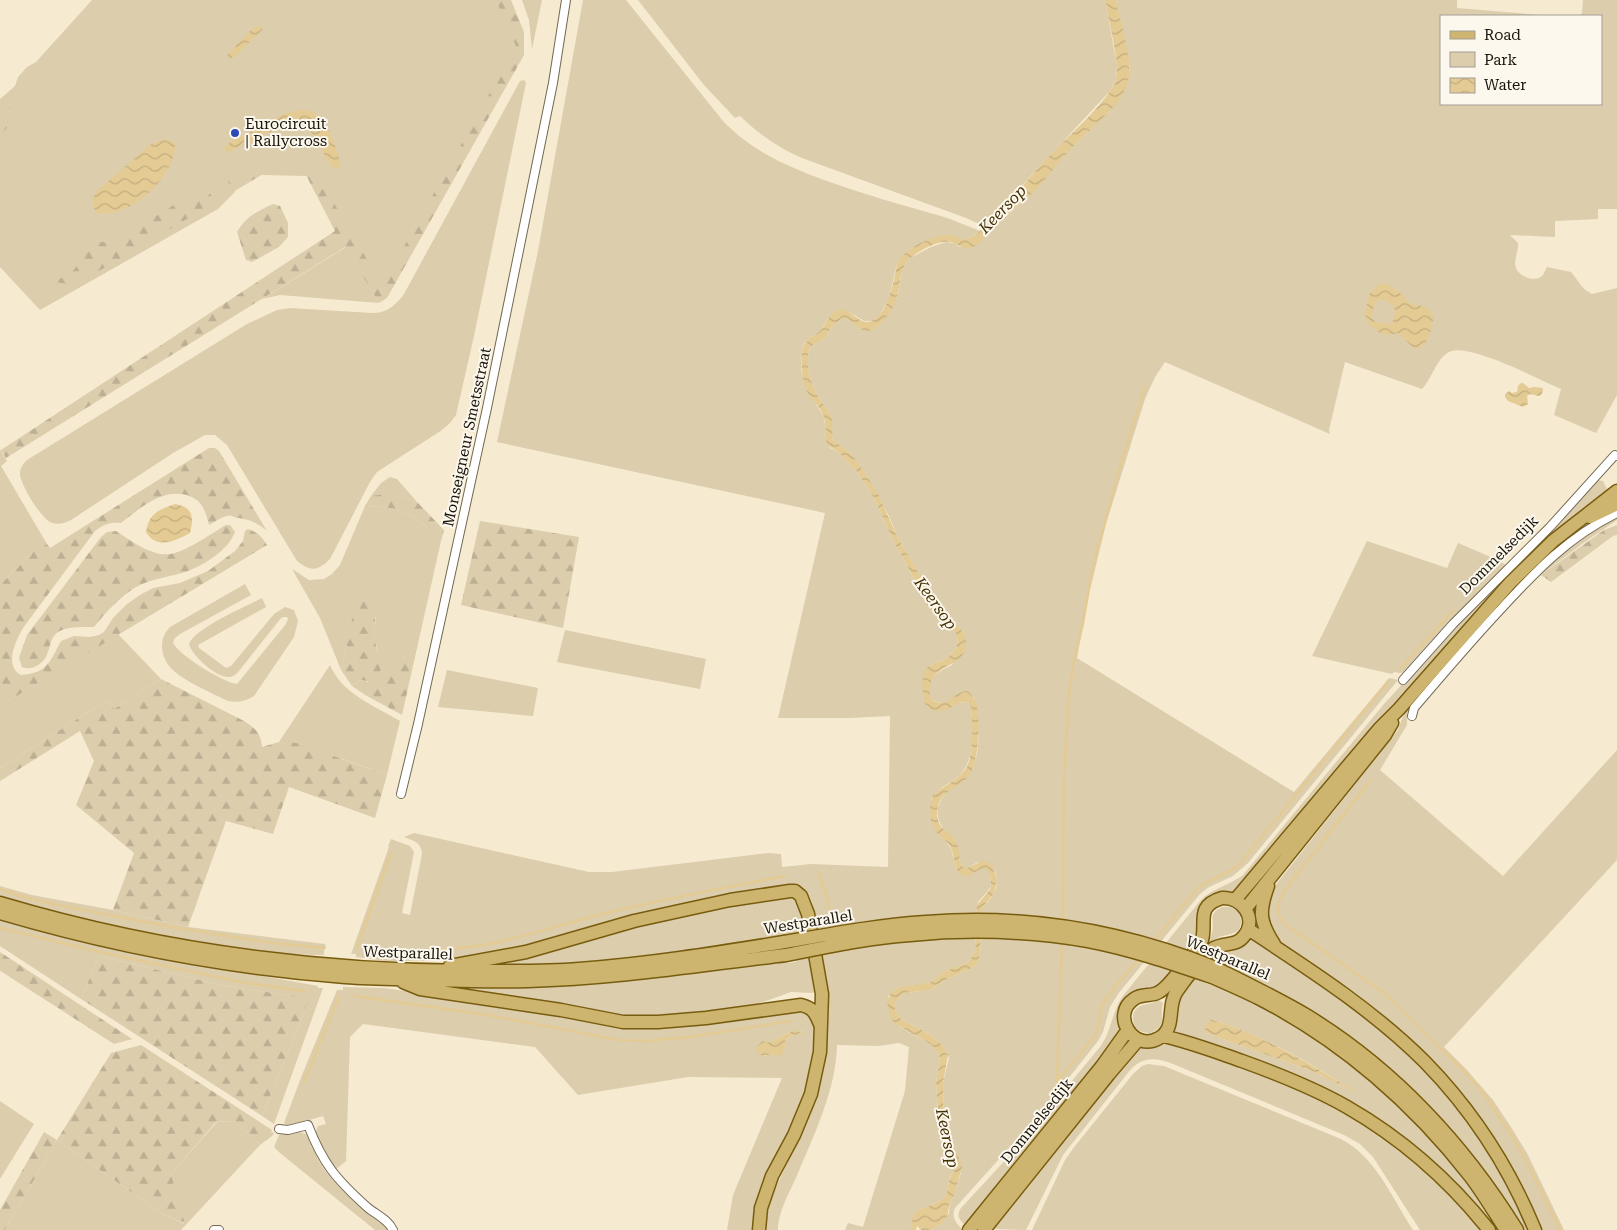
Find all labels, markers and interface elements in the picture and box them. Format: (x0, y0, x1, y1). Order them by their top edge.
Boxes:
legend (1440, 15, 1602, 105)
text: Road (1484, 26, 1521, 44)
text: Park (1484, 51, 1518, 69)
text: Water (1484, 76, 1526, 94)
place label: Eurocircuit | Rallycross (245, 115, 327, 150)
marker: Eurocircuit | Rallycross (229, 127, 241, 139)
water label: Keersop (974, 181, 1030, 238)
street label: Monseigneur Smetsstraat (439, 345, 495, 528)
street label: Dommelsedijk (1456, 511, 1543, 598)
water label: Keersop (910, 573, 961, 633)
street label: Westparallel (762, 906, 854, 938)
street label: Westparallel (1183, 932, 1273, 984)
street label: Westparallel (363, 942, 453, 964)
street label: Dommelsedijk (997, 1074, 1077, 1167)
water label: Keersop (932, 1106, 963, 1170)

